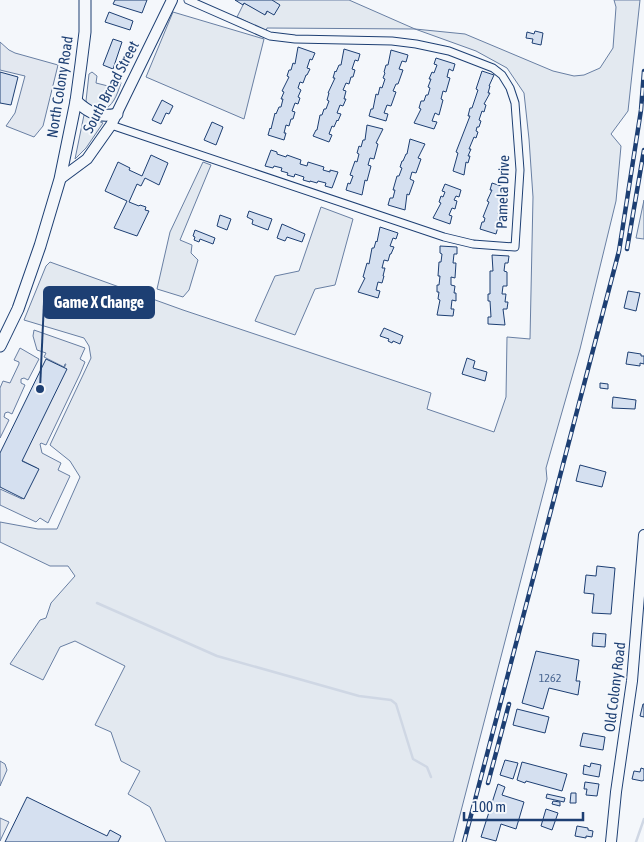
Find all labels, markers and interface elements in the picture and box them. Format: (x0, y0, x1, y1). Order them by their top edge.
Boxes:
street label: North Colony Road (43, 35, 76, 139)
street label: South Broad Street (79, 38, 142, 136)
street label: Pamela Drive (493, 155, 512, 229)
callout: Game X Change (44, 287, 154, 318)
text: Game X Change (54, 293, 144, 311)
street label: Old Colony Road (601, 641, 628, 733)
house number: 1262 (539, 671, 561, 685)
scale bar (464, 790, 583, 822)
text: 100 m (472, 798, 506, 815)

